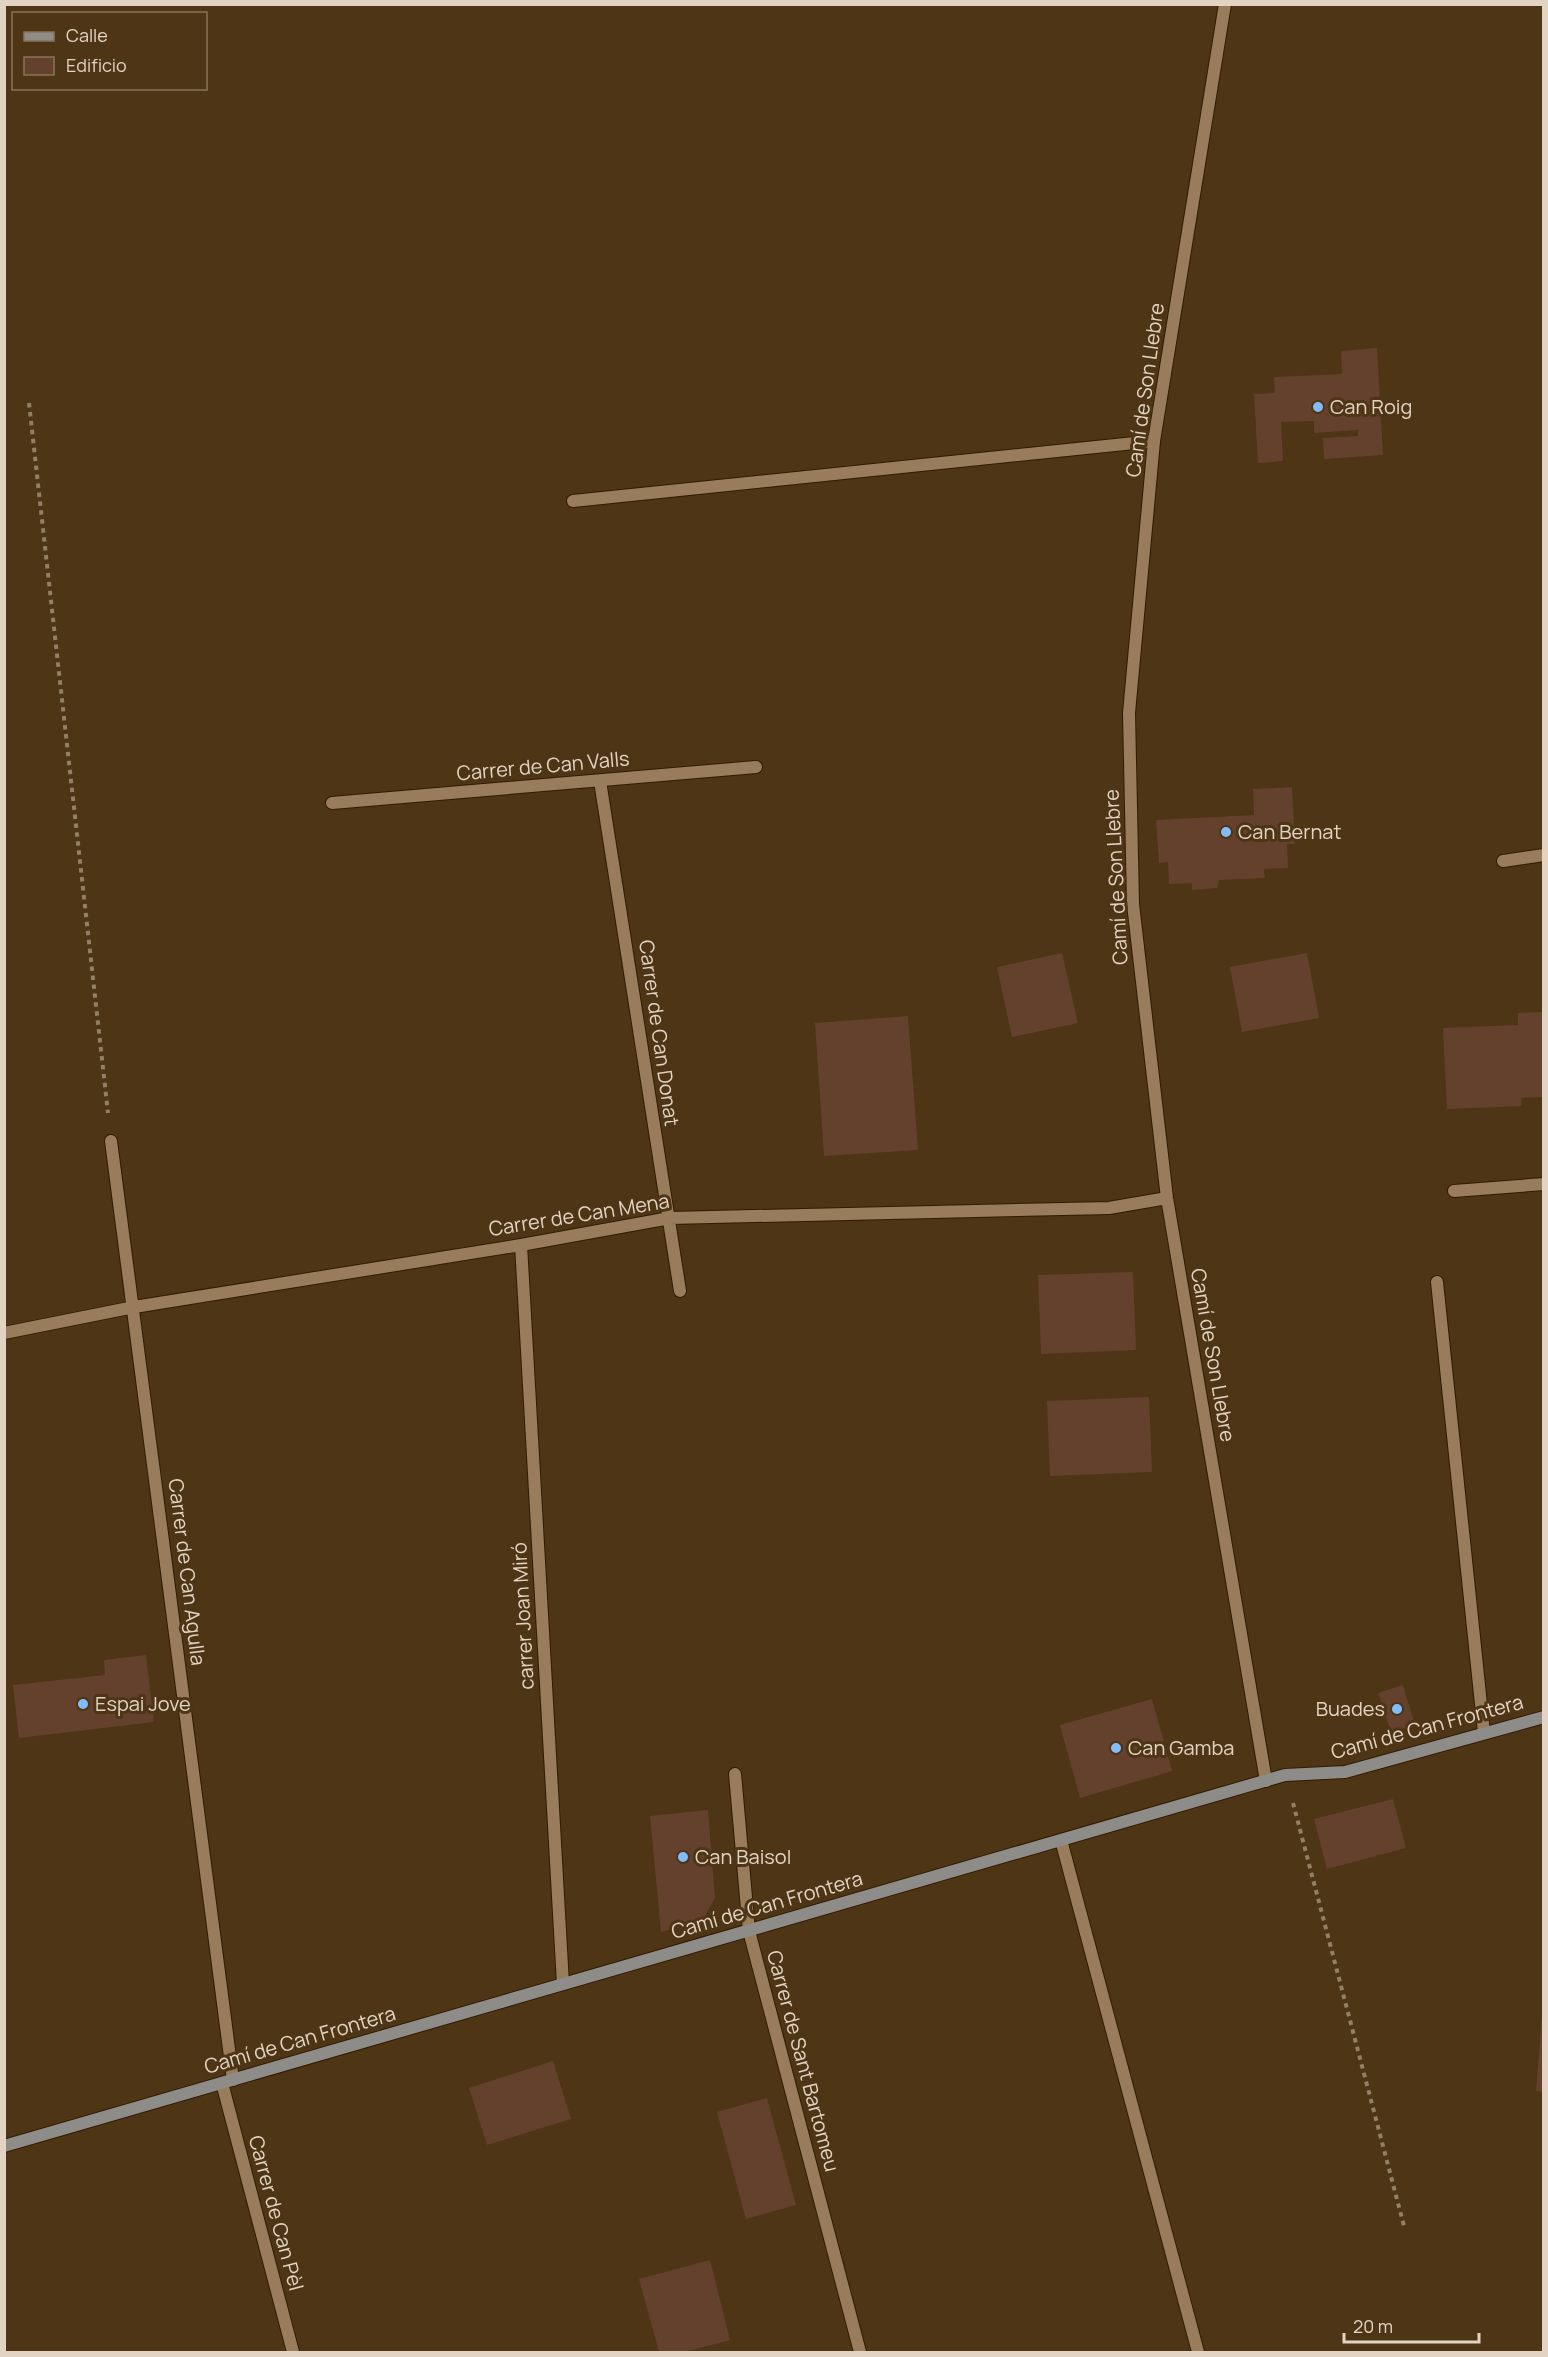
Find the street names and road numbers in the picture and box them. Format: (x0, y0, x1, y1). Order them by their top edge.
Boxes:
street label: Camí de Son Llebre (1119, 301, 1170, 479)
street label: Carrer de Can Valls (455, 744, 631, 787)
street label: Camí de Son Llebre (1097, 789, 1134, 965)
street label: Carrer de Can Donat (633, 938, 686, 1128)
street label: Carrer de Can Mena (487, 1187, 671, 1242)
street label: Camí de Son Llebre (1185, 1266, 1242, 1444)
street label: Carrer de Can Agulla (163, 1477, 212, 1667)
street label: carrer Joan Miró (505, 1541, 540, 1690)
street label: Camí de Can Frontera (1328, 1688, 1526, 1765)
street label: Camí de Can Frontera (668, 1864, 866, 1945)
street label: Carrer de Sant Bartomeu (761, 1947, 846, 2174)
street label: Camí de Can Frontera (201, 1999, 399, 2080)
street label: Carrer de Can Pèl (243, 2132, 310, 2294)

